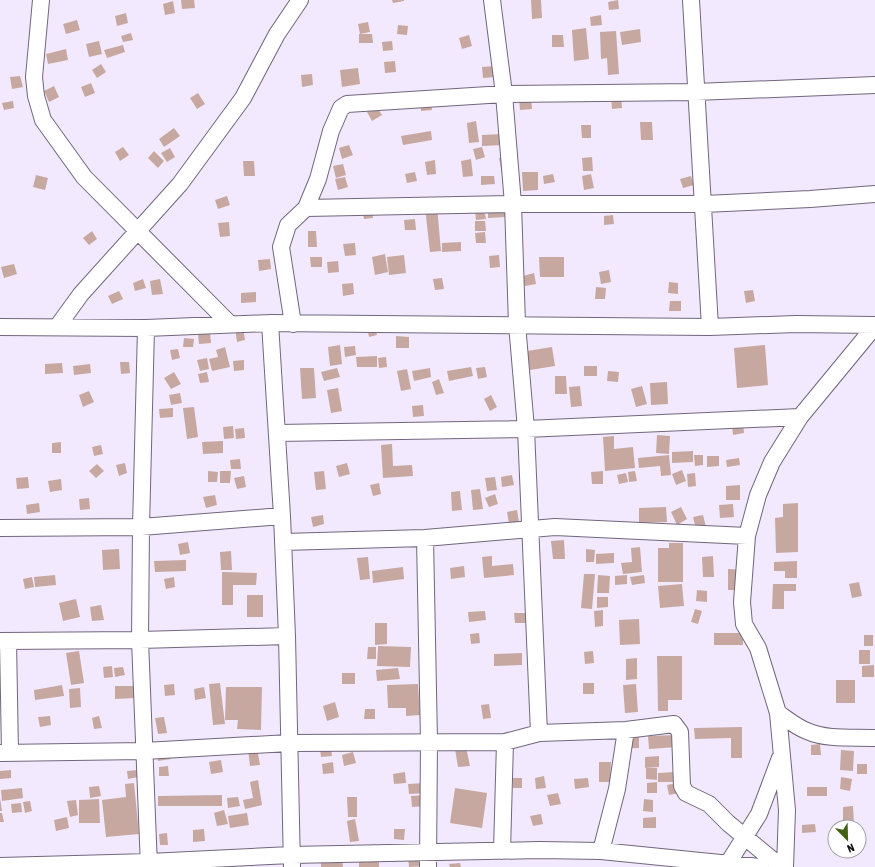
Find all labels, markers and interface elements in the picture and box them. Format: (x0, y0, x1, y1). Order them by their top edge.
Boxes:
north arrow (827, 819, 867, 859)
text: N (846, 841, 856, 855)

